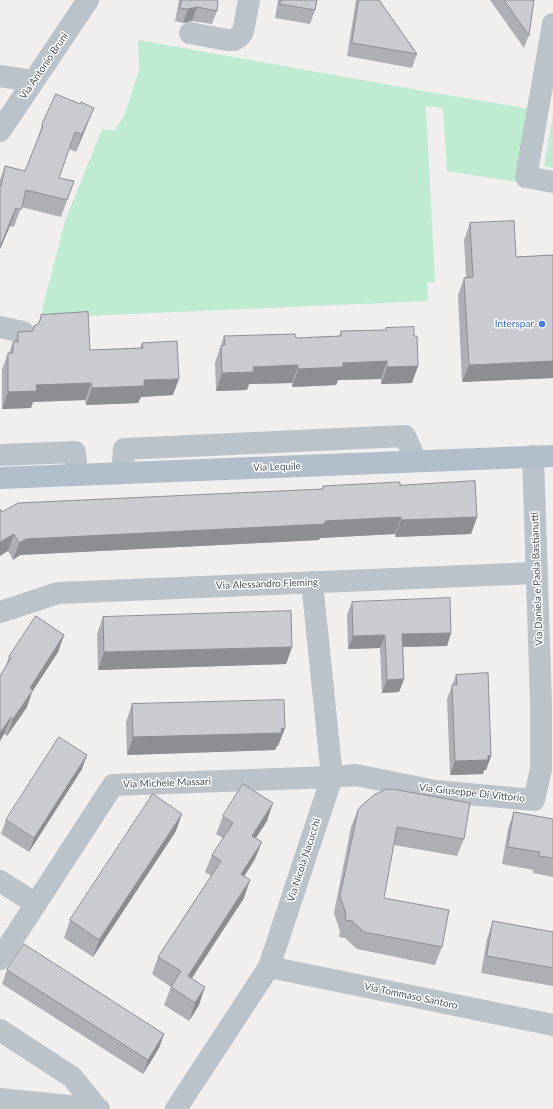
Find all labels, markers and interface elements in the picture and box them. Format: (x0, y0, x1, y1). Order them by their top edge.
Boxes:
street label: Via Antonio Bruni (17, 30, 71, 102)
place label: Interspar (495, 318, 534, 330)
marker: Interspar (537, 319, 547, 329)
street label: Via Lequile (253, 460, 301, 474)
street label: Via Daniela e Paola Bastianutti (529, 512, 545, 646)
street label: Via Alessandro Fleming (216, 576, 318, 592)
street label: Via Michele Massari (123, 775, 211, 791)
street label: Via Giuseppe Di Vittorio (418, 781, 526, 805)
street label: Via Nicola Nacucchi (285, 817, 323, 903)
street label: Via Tommaso Santoro (363, 980, 459, 1012)

